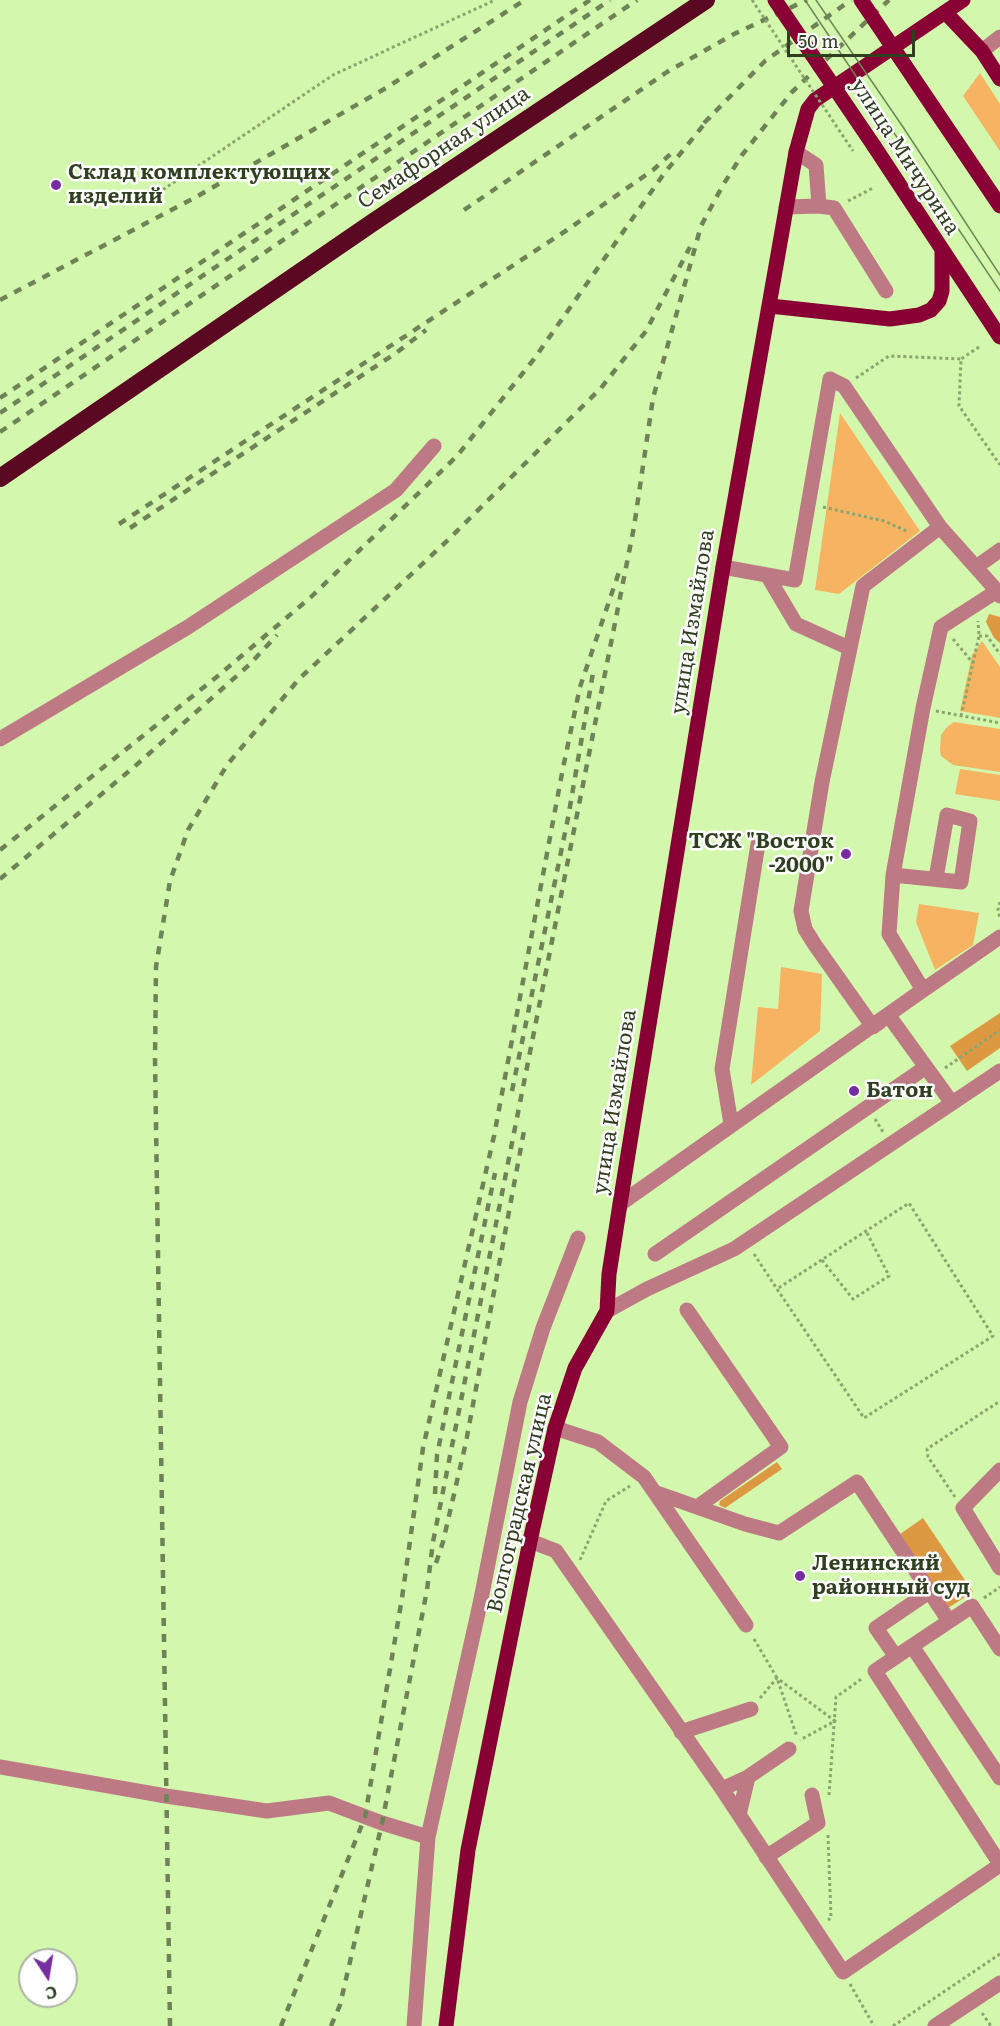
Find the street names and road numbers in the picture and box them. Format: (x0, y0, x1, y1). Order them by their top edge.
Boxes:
street label: улица Мичурина (845, 74, 965, 240)
street label: Семафорная улица (353, 81, 535, 215)
street label: улица Измайлова (666, 528, 720, 716)
street label: улица Измайлова (588, 1008, 642, 1196)
street label: Волгоградская улица (482, 1391, 558, 1615)

